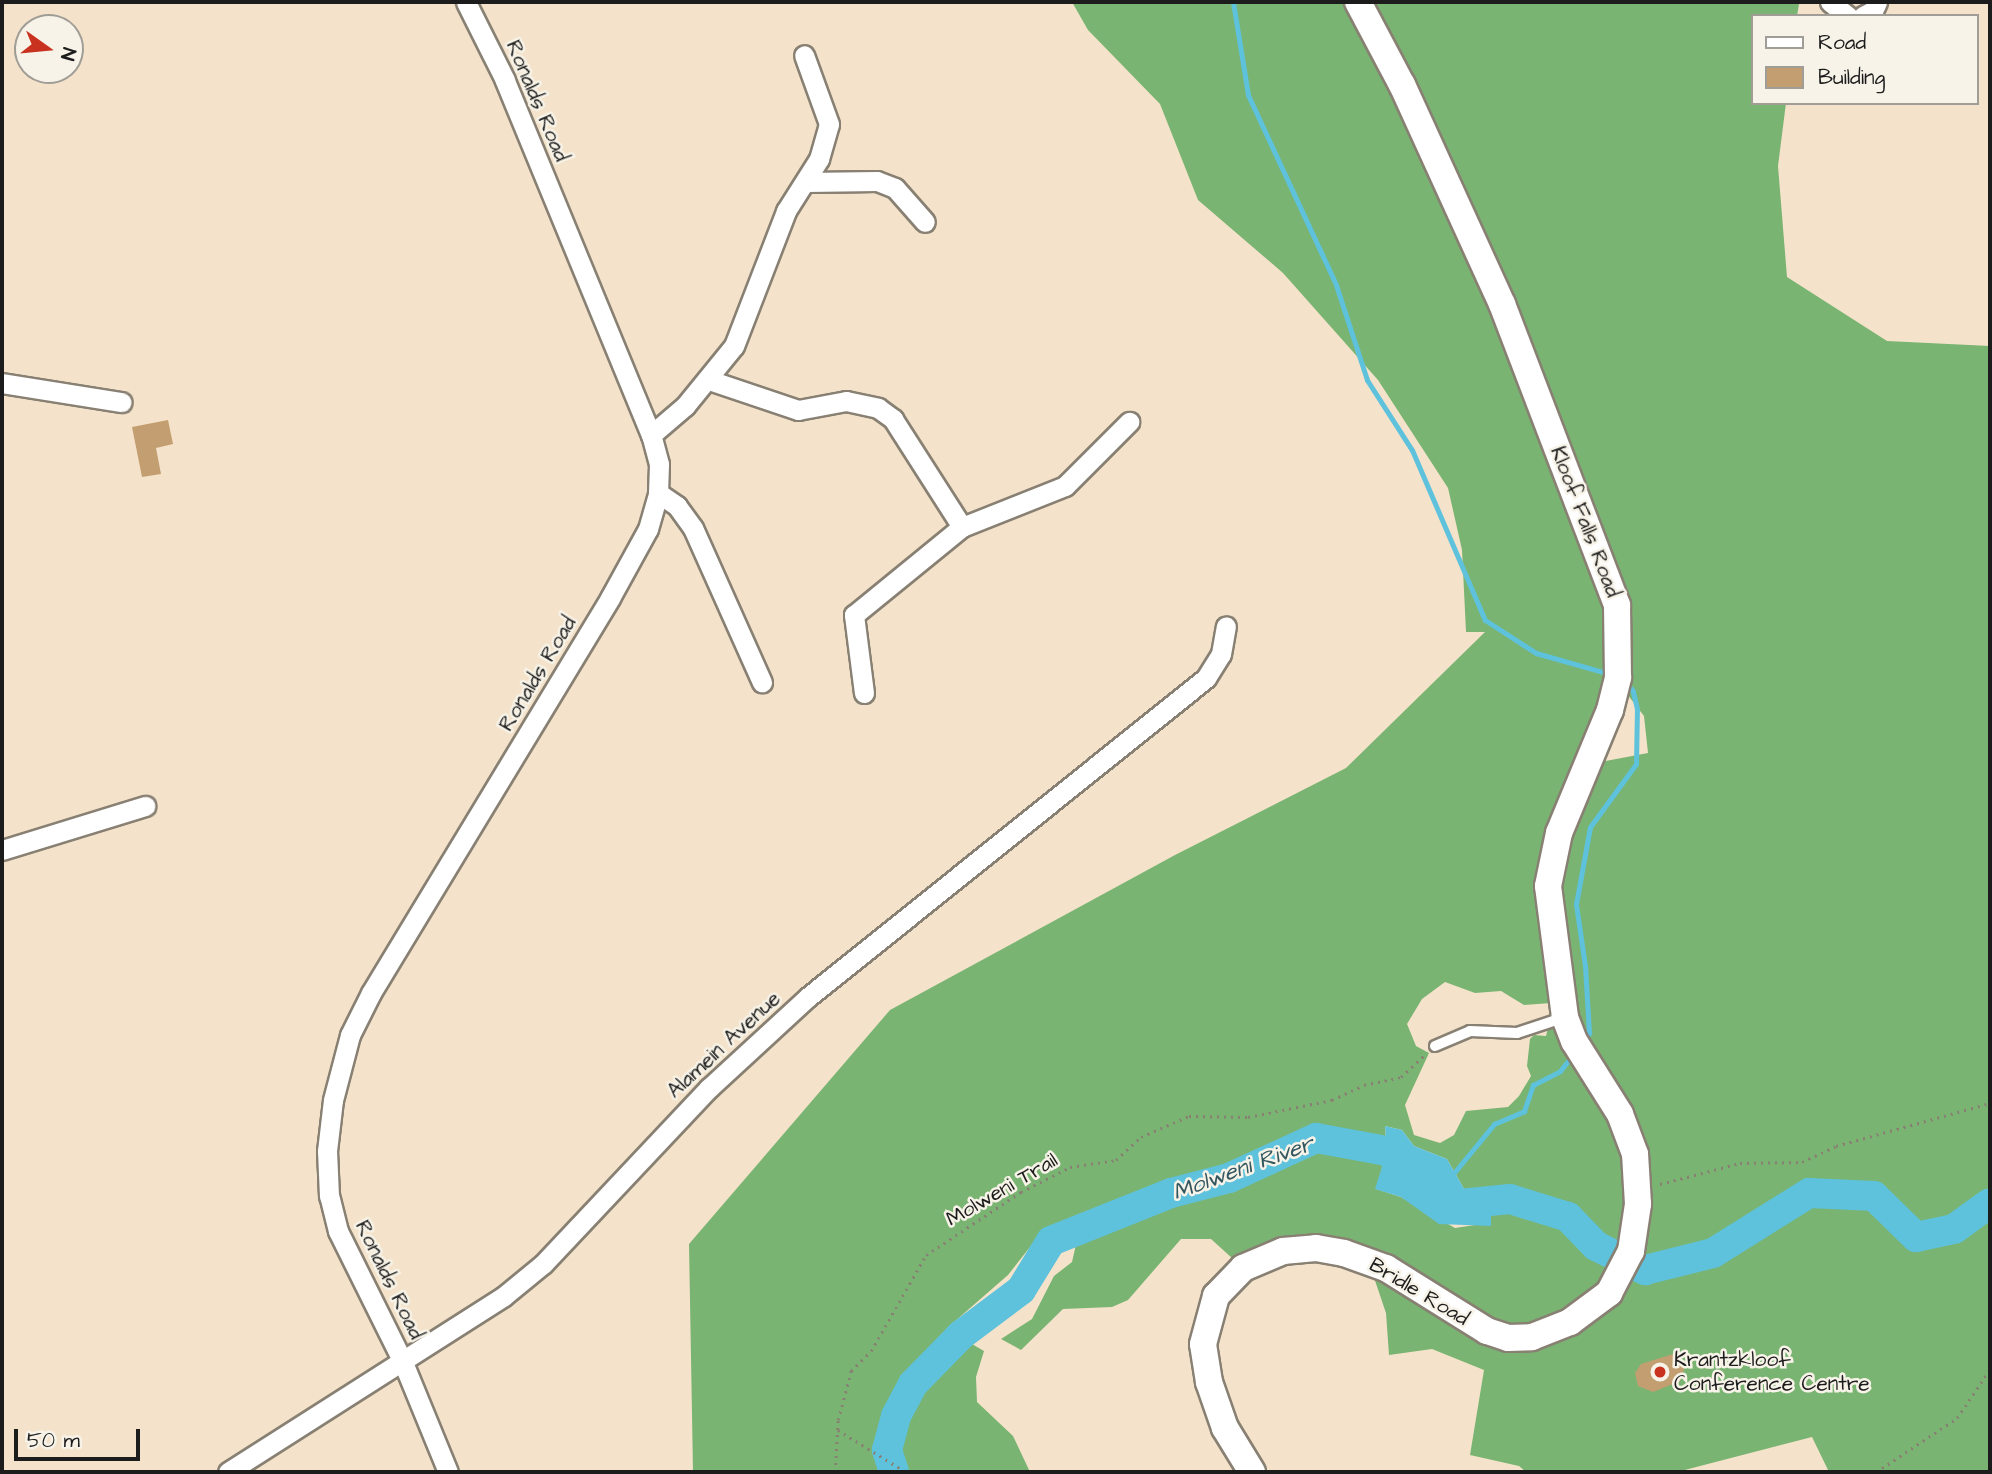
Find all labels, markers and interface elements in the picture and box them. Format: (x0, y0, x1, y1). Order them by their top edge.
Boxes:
north arrow (14, 14, 84, 84)
legend (1750, 14, 1978, 105)
text: Road (1818, 28, 1866, 57)
street label: Ronalds Road (500, 37, 574, 165)
text: N (53, 45, 82, 63)
text: Building (1818, 63, 1885, 92)
street label: Kloof Falls Road (1545, 443, 1625, 601)
street label: Ronalds Road (494, 612, 582, 736)
street label: Alamein Avenue (662, 986, 786, 1104)
water label: Molweni River (1169, 1130, 1317, 1206)
street label: Molweni Trail (942, 1148, 1062, 1232)
street label: Ronalds Road (349, 1216, 429, 1344)
street label: Bridle Road (1365, 1252, 1473, 1332)
place label: Krantzkloof Conference Centre (1674, 1347, 1870, 1397)
marker: Krantzkloof Conference Centre (1652, 1364, 1668, 1380)
scale bar (18, 1414, 144, 1458)
text: 50 m (27, 1426, 80, 1455)

